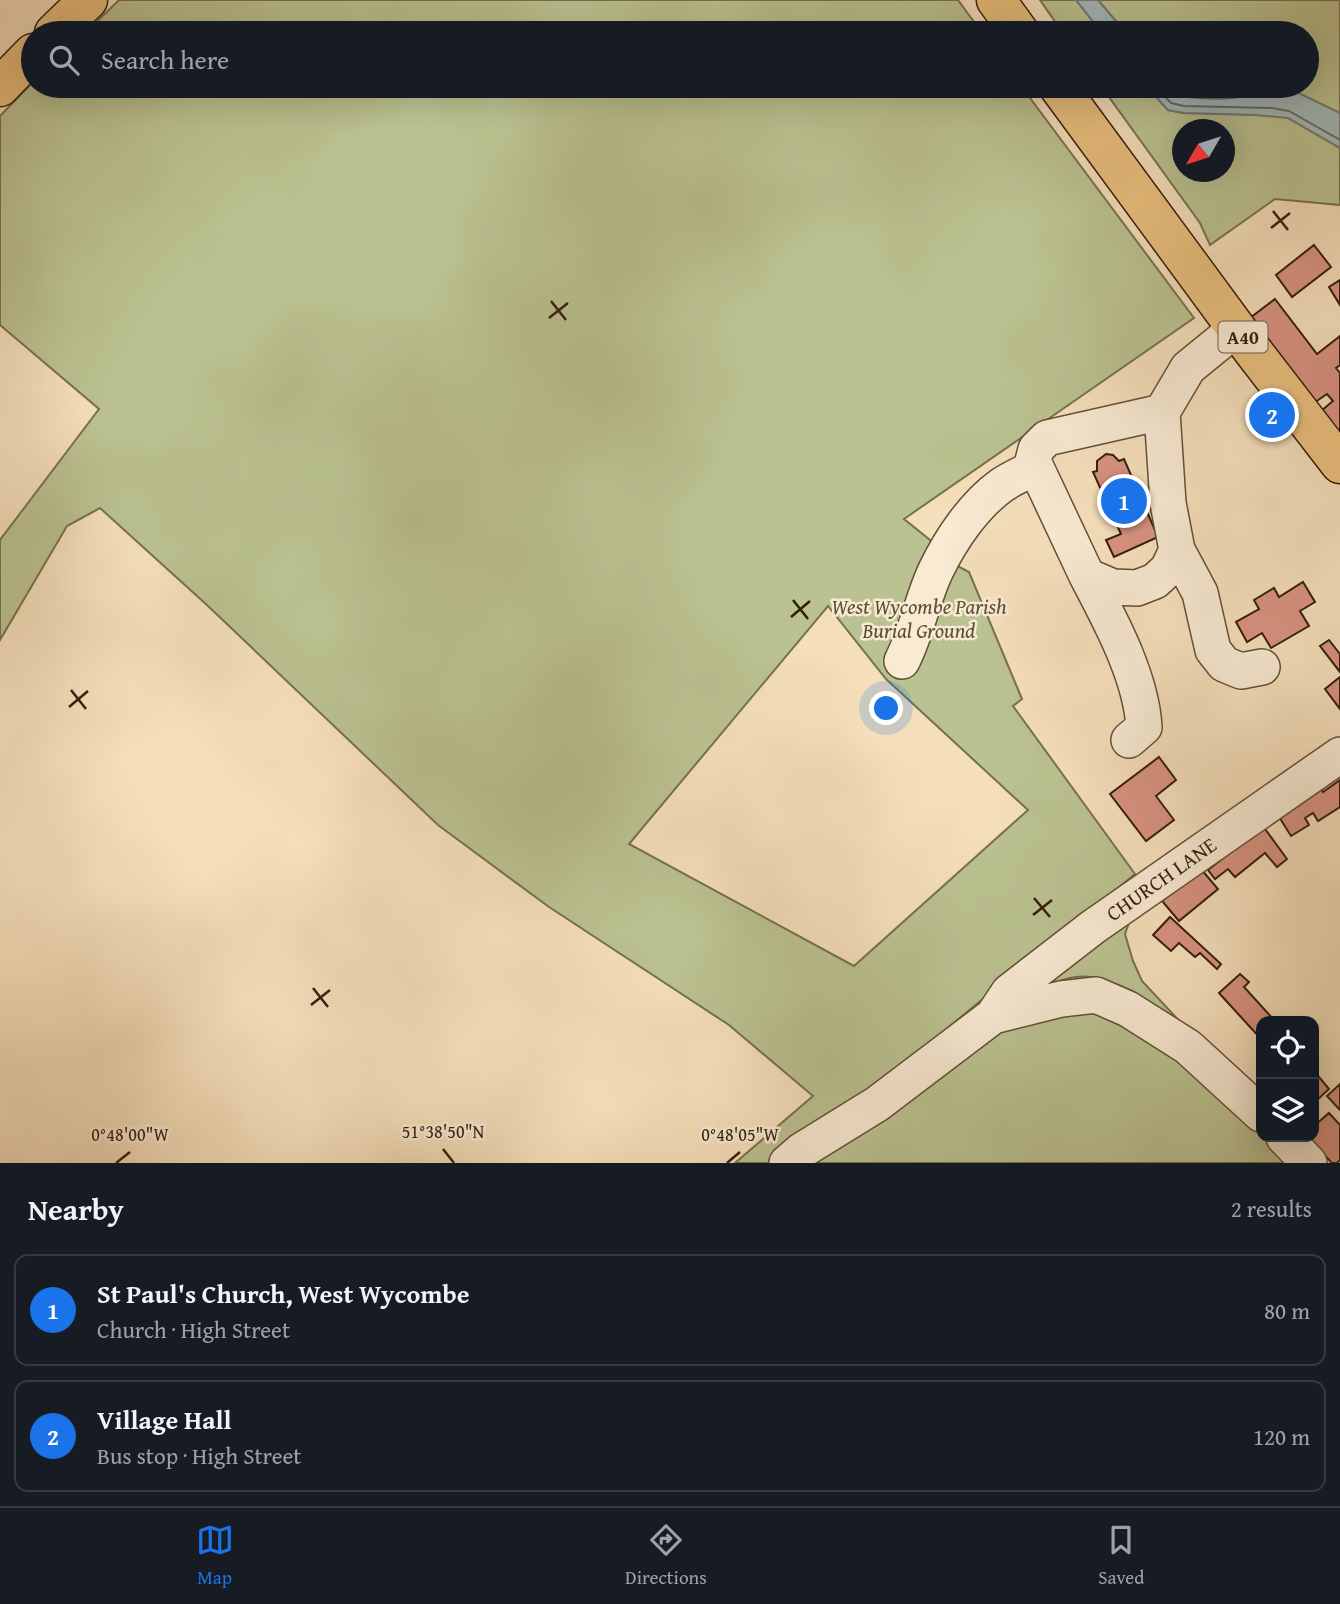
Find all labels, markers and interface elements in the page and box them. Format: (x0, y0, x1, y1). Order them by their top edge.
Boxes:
search box (21, 21, 1319, 98)
text: Search here (101, 40, 229, 79)
icon: search (45, 41, 83, 79)
north arrow (1172, 119, 1235, 182)
road number: A40 (1218, 322, 1268, 352)
pin: 2 (1249, 389, 1295, 441)
pin: 1 (1101, 475, 1147, 527)
park label: West Wycombe Parish Burial Ground (831, 591, 1007, 646)
your location (869, 691, 903, 725)
street label: CHURCH LANE (1099, 829, 1223, 929)
map controls (1256, 1016, 1319, 1142)
button: locate (1256, 1016, 1319, 1079)
button: layers (1256, 1079, 1319, 1142)
text: 51°38'50"N (402, 1118, 485, 1145)
text: 0°48'00"W (91, 1121, 170, 1148)
text: 0°48'05"W (701, 1121, 780, 1148)
text: Nearby (28, 1187, 124, 1231)
text: 2 results (1231, 1192, 1312, 1225)
text: St Paul's Church, West Wycombe (97, 1274, 470, 1313)
text: 1 (47, 1294, 59, 1327)
text: 80 m (1264, 1294, 1310, 1327)
text: Church · High Street (97, 1313, 290, 1346)
text: Village Hall (97, 1400, 232, 1439)
text: 2 (47, 1420, 59, 1453)
text: 120 m (1253, 1420, 1310, 1453)
text: Bus stop · High Street (97, 1439, 301, 1472)
tab: Map (196, 1521, 234, 1591)
tab: Directions (625, 1521, 707, 1591)
tab: Saved (1098, 1521, 1144, 1591)

